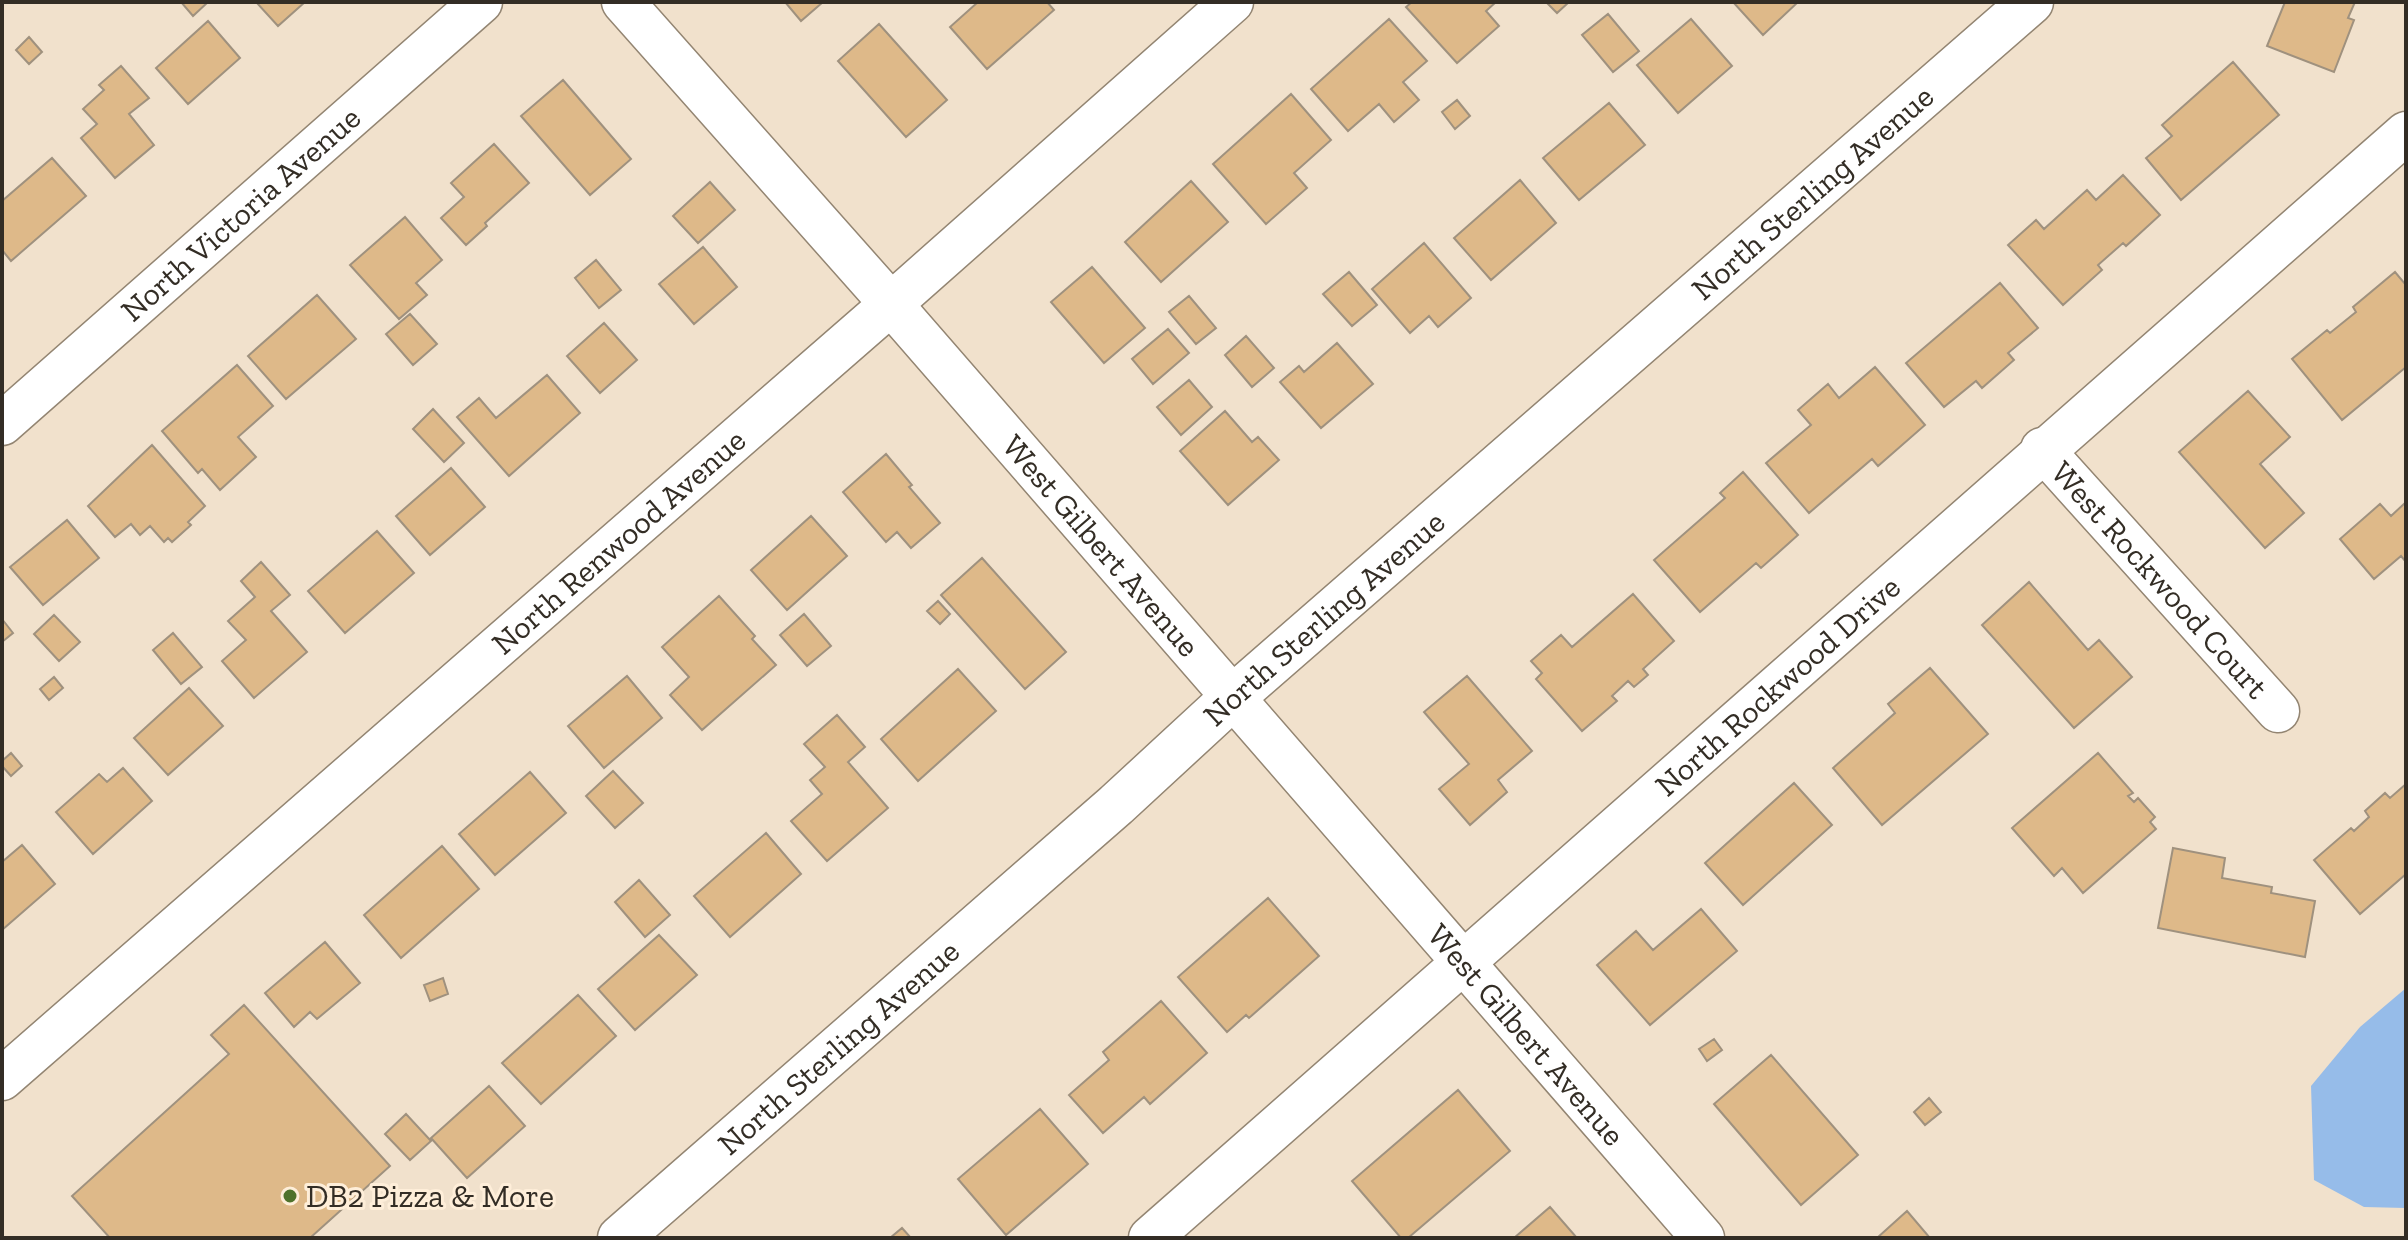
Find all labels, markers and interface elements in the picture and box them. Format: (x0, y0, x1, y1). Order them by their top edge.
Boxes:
street label: North Sterling Avenue (1684, 77, 1941, 308)
street label: North Victoria Avenue (113, 98, 368, 329)
street label: North Renwood Avenue (484, 421, 753, 662)
street label: West Gilbert Avenue (994, 427, 1208, 664)
street label: West Rockwood Court (2043, 453, 2276, 706)
street label: North Sterling Avenue (1195, 503, 1452, 734)
street label: North Rockwood Drive (1648, 568, 1908, 804)
street label: West Gilbert Avenue (1420, 916, 1633, 1153)
street label: North Sterling Avenue (710, 932, 967, 1163)
place label: DB2 Pizza & More (306, 1177, 554, 1215)
marker: DB2 Pizza & More (281, 1187, 299, 1205)

